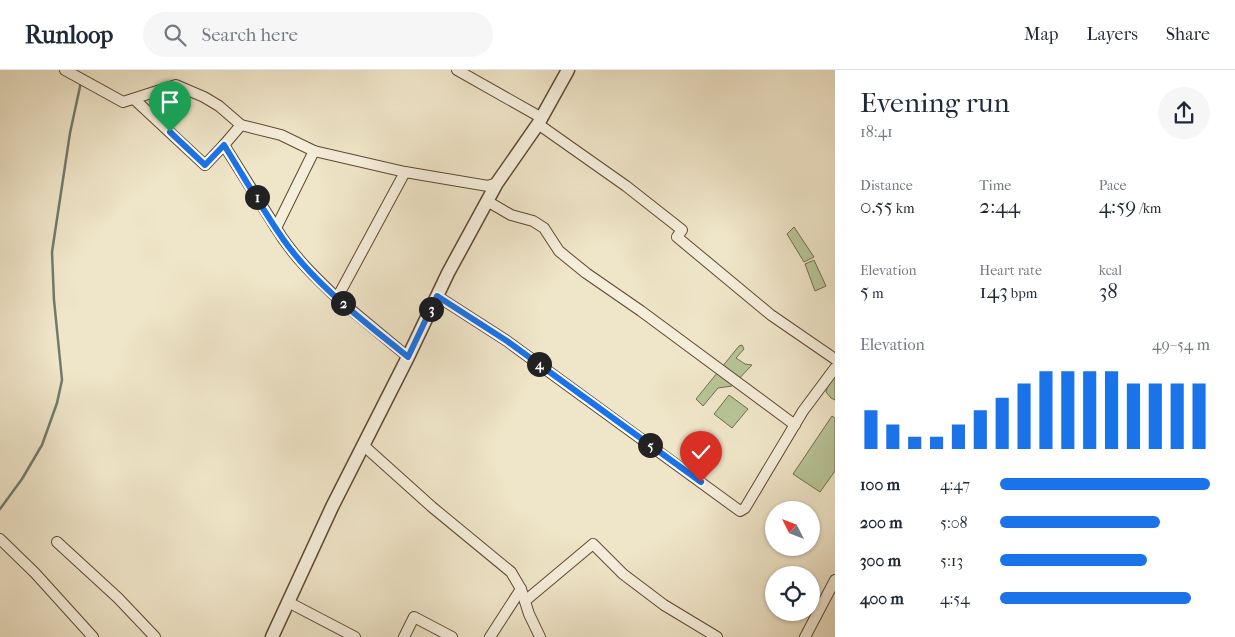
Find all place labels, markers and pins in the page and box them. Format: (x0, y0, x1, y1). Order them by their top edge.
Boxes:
pin (149, 81, 191, 132)
pin: 1 (244, 184, 270, 210)
pin: 2 (330, 290, 356, 316)
pin: 3 (418, 296, 444, 322)
pin: 4 (526, 352, 552, 376)
pin (680, 431, 722, 482)
pin: 5 (638, 432, 662, 458)

